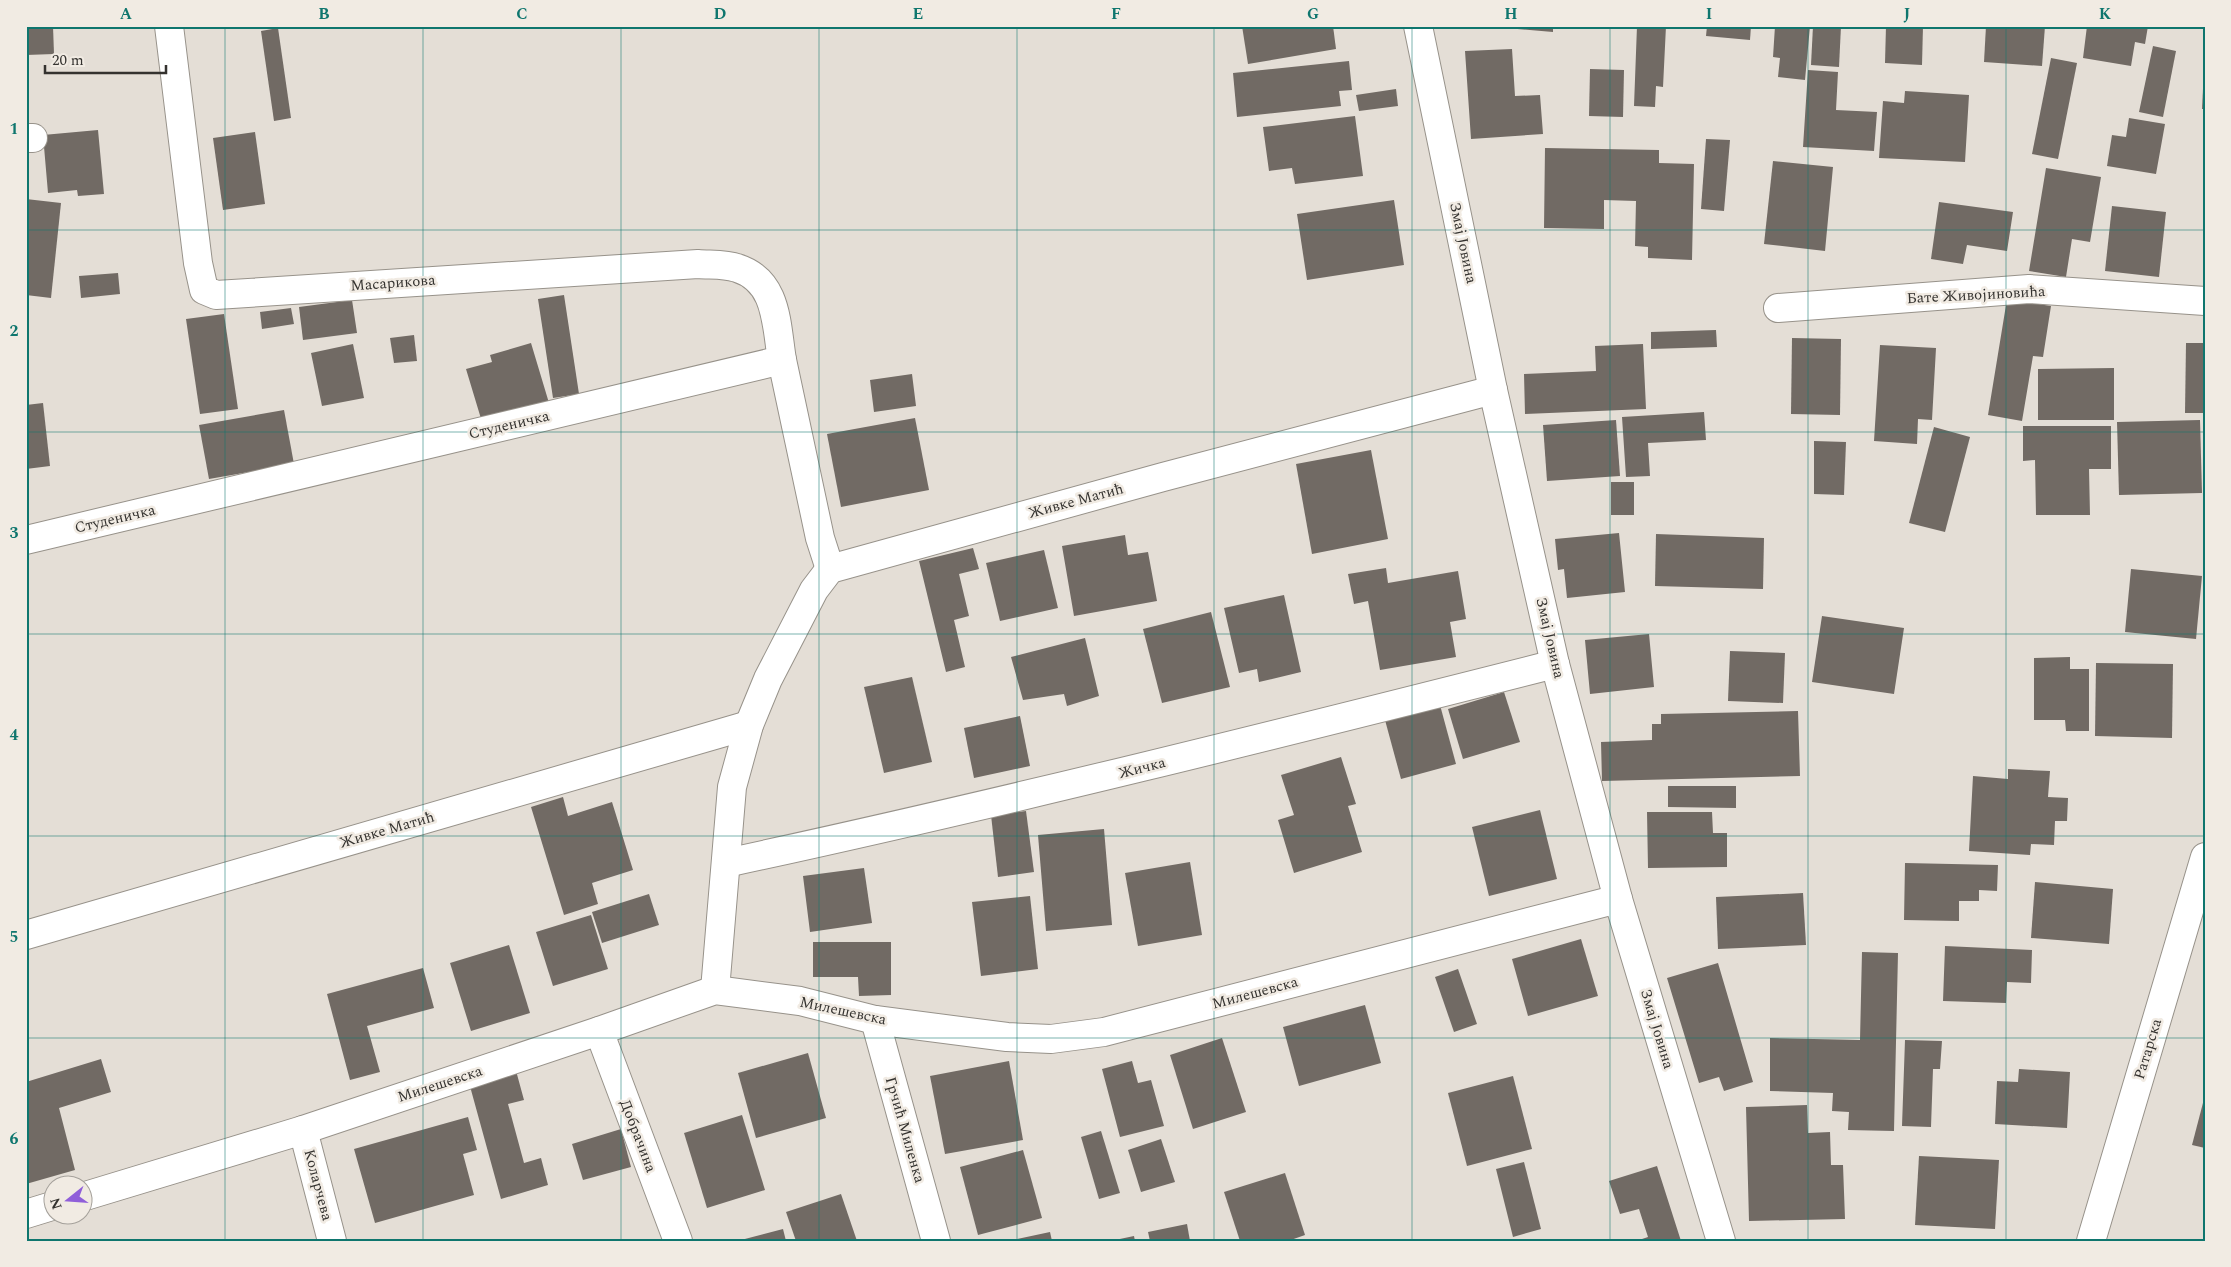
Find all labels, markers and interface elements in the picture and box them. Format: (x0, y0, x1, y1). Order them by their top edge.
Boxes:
text: A (120, 2, 133, 26)
text: B (318, 2, 330, 26)
text: C (516, 2, 528, 26)
text: D (714, 2, 727, 26)
text: E (913, 2, 923, 26)
text: F (1111, 2, 1121, 26)
text: G (1307, 2, 1319, 26)
text: H (1504, 2, 1518, 26)
text: I (1706, 2, 1712, 26)
text: J (1904, 2, 1911, 26)
text: K (2099, 2, 2112, 26)
scale bar (45, 42, 166, 74)
text: 20 m (52, 49, 84, 72)
text: 1 (10, 117, 18, 141)
street label: Змај Јовина (1443, 200, 1483, 286)
street label: Масарикова (350, 269, 437, 297)
street label: Бате Живојиновића (1906, 280, 2047, 310)
text: 2 (10, 319, 19, 343)
street label: Студеничка (466, 404, 552, 445)
street label: Живке Матић (1026, 477, 1126, 525)
street label: Студеничка (72, 498, 158, 539)
text: 3 (10, 521, 19, 545)
street label: Змај Јовина (1530, 595, 1571, 681)
text: 4 (10, 723, 19, 747)
street label: Жичка (1116, 751, 1169, 785)
street label: Живке Матић (337, 805, 437, 855)
text: 5 (10, 925, 18, 949)
street label: Милешевска (1209, 970, 1301, 1016)
street label: Змај Јовина (1634, 986, 1680, 1072)
street label: Милешевска (797, 991, 889, 1032)
street label: Ратарска (2128, 1015, 2168, 1082)
street label: Милешевска (395, 1059, 486, 1109)
street label: Грчић Миленка (879, 1074, 931, 1186)
street label: Добрачина (614, 1096, 663, 1176)
text: 6 (10, 1127, 19, 1151)
street label: Коларчева (297, 1147, 339, 1224)
north arrow (42, 1174, 92, 1224)
text: N (44, 1195, 68, 1212)

